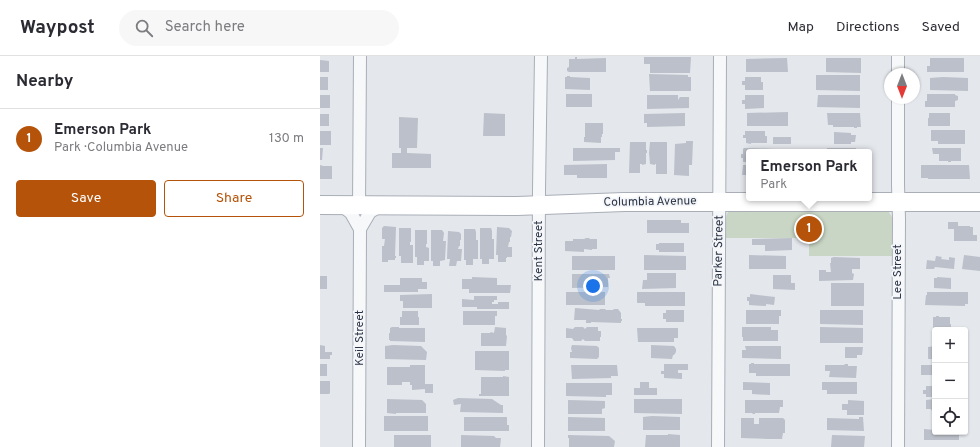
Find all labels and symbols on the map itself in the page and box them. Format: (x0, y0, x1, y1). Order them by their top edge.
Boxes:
north arrow (884, 68, 920, 104)
street label: Columbia Avenue (603, 193, 697, 211)
pin: 1 (796, 214, 822, 244)
street label: Parker Street (710, 215, 728, 287)
street label: Kent Street (531, 220, 547, 282)
street label: Lee Street (890, 244, 906, 300)
your location (583, 276, 603, 296)
street label: Keil Street (352, 310, 368, 366)

